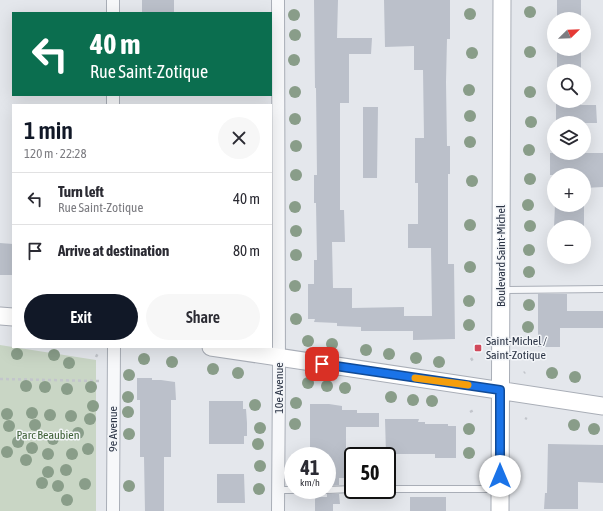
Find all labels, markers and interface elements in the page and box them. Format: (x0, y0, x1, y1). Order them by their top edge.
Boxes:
north arrow (547, 12, 591, 56)
map controls (547, 12, 591, 264)
icon: left (24, 28, 76, 80)
text: 40 m (90, 28, 140, 60)
text: Rue Saint-Zotique (90, 61, 208, 82)
button: search (547, 64, 591, 108)
button: layers (547, 116, 591, 160)
text: 1 min (24, 117, 73, 144)
button: close (218, 117, 260, 159)
text: 120 m · 22:28 (24, 146, 87, 161)
button: + (547, 168, 591, 212)
text: Turn left (58, 183, 104, 200)
icon: left (24, 188, 46, 210)
text: 40 m (233, 190, 260, 207)
text: Rue Saint-Zotique (58, 200, 143, 215)
street label: Boulevard Saint-Michel (494, 204, 508, 307)
button: − (547, 220, 591, 264)
icon: arrive (24, 240, 46, 262)
text: Arrive at destination (58, 242, 169, 259)
text: 80 m (233, 242, 260, 259)
button: Exit (24, 294, 138, 340)
button: Share (146, 294, 260, 340)
place label: Saint-Michel / Saint-Zotique (486, 334, 547, 362)
marker: Saint-Michel / Saint-Zotique (473, 343, 483, 353)
pin (305, 347, 339, 381)
icon: arrive (311, 353, 333, 375)
street label: 10e Avenue (272, 362, 286, 414)
street label: 9e Avenue (106, 406, 120, 452)
park label: Parc Beaubien (16, 428, 80, 442)
speed limit sign: 50 (344, 447, 396, 499)
position arrow (479, 455, 521, 497)
text: 41 (301, 456, 319, 479)
text: km/h (300, 477, 320, 488)

